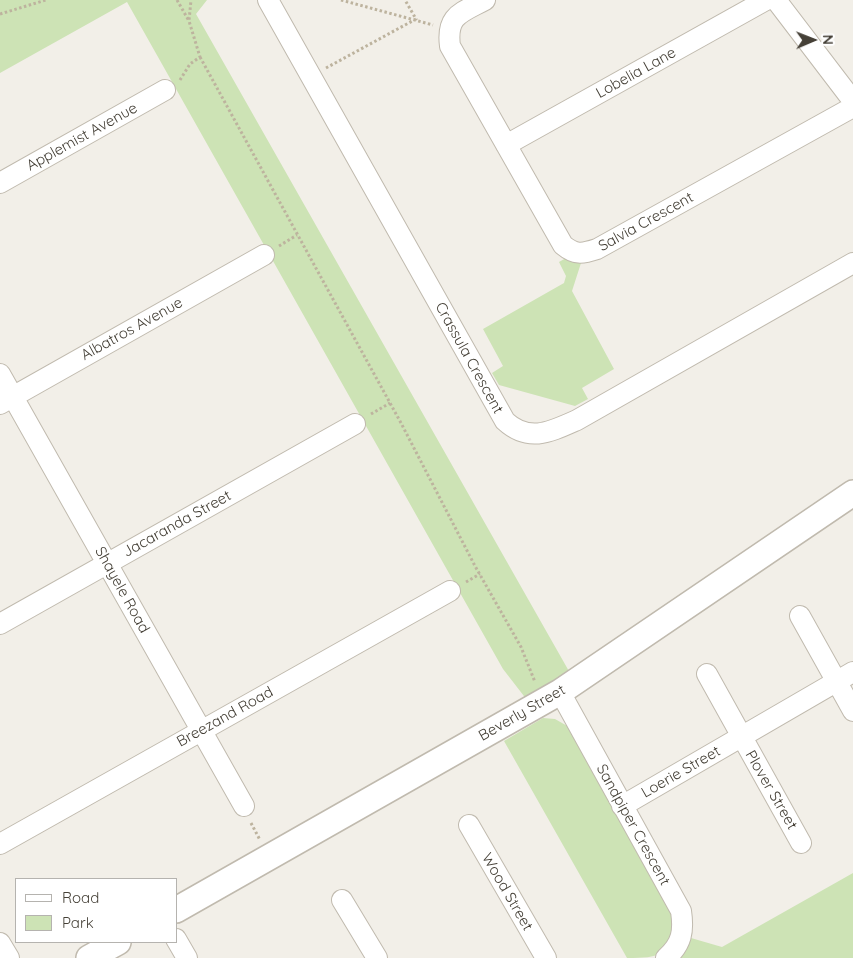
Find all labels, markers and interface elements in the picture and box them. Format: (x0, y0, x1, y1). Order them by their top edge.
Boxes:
north arrow (788, 15, 838, 65)
text: N (819, 34, 837, 45)
street label: Lobelia Lane (593, 44, 679, 102)
street label: Applemist Avenue (23, 99, 141, 175)
street label: Salvia Crescent (595, 189, 697, 255)
street label: Albatros Avenue (78, 294, 186, 364)
street label: Crassula Crescent (431, 299, 507, 417)
street label: Jacaranda Street (120, 487, 234, 561)
street label: Shayele Road (91, 544, 153, 636)
street label: Beverly Street (475, 681, 569, 745)
street label: Breezand Road (174, 683, 276, 751)
street label: Loerie Street (638, 742, 724, 802)
street label: Plover Street (741, 747, 801, 833)
street label: Sandpiper Crescent (592, 761, 674, 889)
street label: Wood Street (478, 850, 536, 934)
legend (15, 878, 178, 943)
text: Road (62, 888, 99, 907)
text: Park (62, 913, 94, 932)

